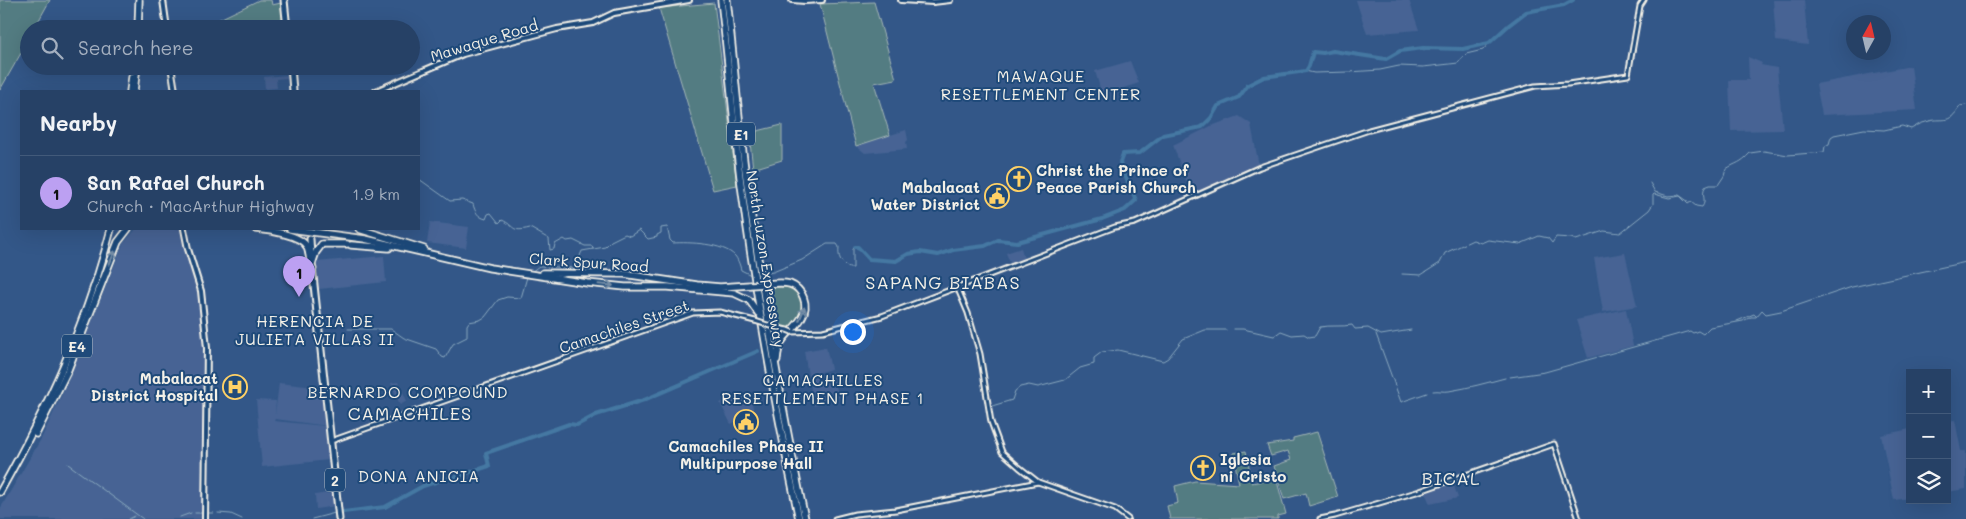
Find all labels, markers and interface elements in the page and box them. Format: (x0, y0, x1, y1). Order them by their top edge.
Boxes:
street label: Mawaque Road (428, 14, 540, 66)
north arrow (1846, 15, 1891, 60)
search box (20, 20, 420, 75)
icon: search (38, 34, 66, 62)
text: Search here (78, 35, 194, 60)
district label: MAWAQUE RESETTLEMENT CENTER (941, 65, 1141, 104)
text: Nearby (40, 109, 117, 136)
road number: E1 (727, 122, 755, 146)
place label: Christ the Prince of Peace Parish Church (1036, 160, 1196, 197)
church icon: Christ the Prince of Peace Parish Church (1006, 166, 1032, 192)
street label: North Luzon Expressway (742, 169, 790, 349)
text: San Rafael Church (87, 170, 265, 195)
place label: Mabalacat Water District (871, 177, 980, 214)
text: 1 (52, 183, 60, 204)
text: 1.9 km (352, 183, 400, 204)
public building icon: Mabalacat Water District (984, 183, 1010, 209)
text: Church · MacArthur Highway (87, 195, 314, 216)
street label: Clark Spur Road (529, 248, 649, 276)
one-way arrow (108, 251, 117, 267)
pin: 1 (283, 256, 315, 297)
district label: SAPANG BIABAS (865, 270, 1021, 294)
one-way arrow (598, 281, 614, 290)
street label: Camachiles Street (556, 294, 692, 358)
one-way arrow (798, 307, 807, 322)
district label: HERENCIA DE JULIETA VILLAS II (235, 310, 395, 349)
your location (840, 319, 866, 345)
road number: E4 (62, 334, 92, 358)
place label: Mabalacat District Hospital (91, 368, 218, 405)
district label: CAMACHILLES RESETTLEMENT PHASE 1 (721, 369, 925, 408)
map controls (1906, 369, 1951, 504)
button: + (1906, 369, 1951, 414)
hospital icon: Mabalacat District Hospital (222, 374, 248, 400)
district label: BERNARDO COMPOUND (307, 381, 509, 402)
district label: CAMACHILES (348, 401, 472, 425)
public building icon: Camachiles Phase II Multipurpose Hall (733, 409, 759, 435)
button: − (1906, 414, 1951, 459)
place label: Camachiles Phase II Multipurpose Hall (668, 436, 824, 473)
place label: Iglesia ni Cristo (1220, 449, 1286, 486)
church icon: Iglesia ni Cristo (1190, 455, 1216, 481)
button: layers (1906, 459, 1951, 504)
district label: DONA ANICIA (358, 465, 480, 486)
district label: BICAL (1422, 466, 1480, 490)
road number: 2 (325, 468, 345, 492)

